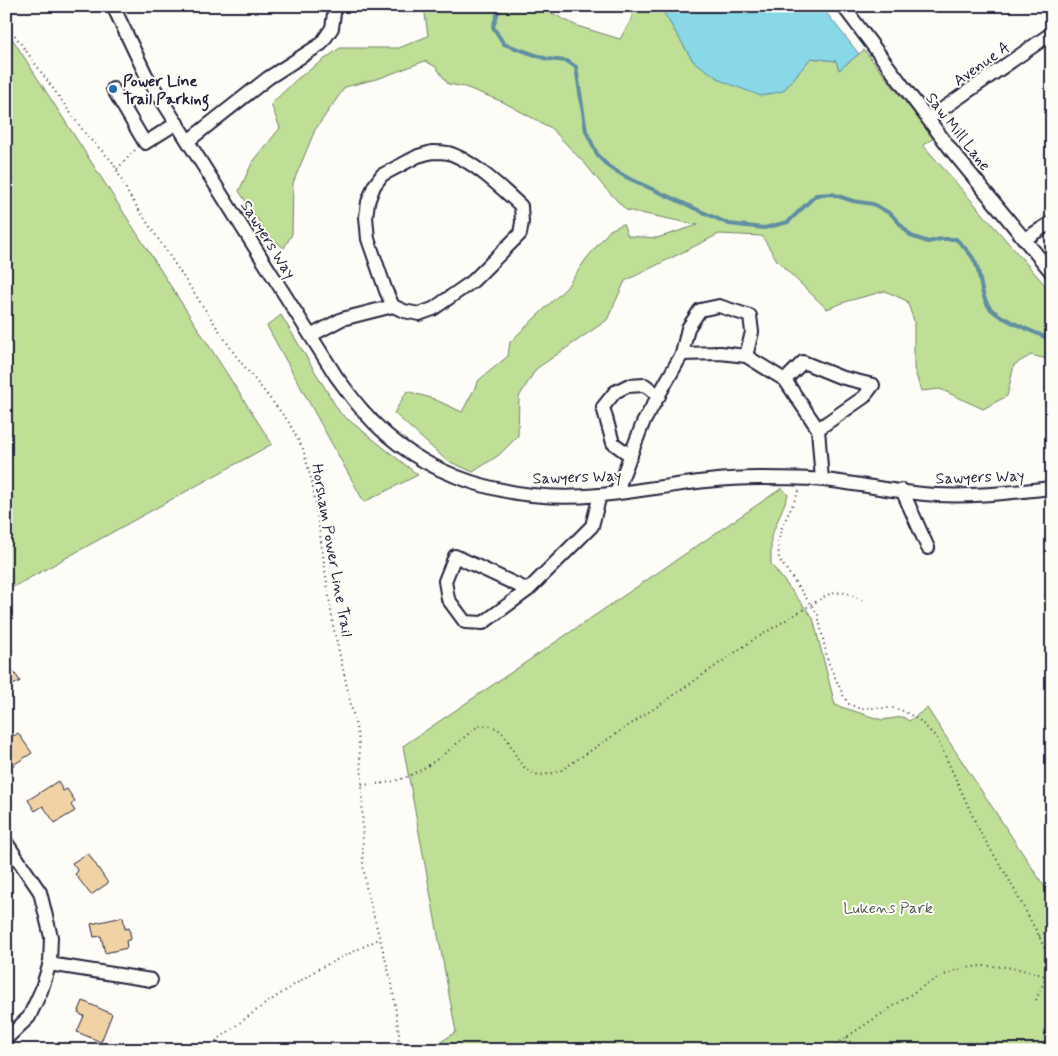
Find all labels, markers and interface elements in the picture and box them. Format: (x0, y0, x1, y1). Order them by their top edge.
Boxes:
street label: Avenue A (949, 37, 1014, 91)
place label: Power Line Trail Parking (123, 71, 209, 112)
marker: Power Line Trail Parking (107, 83, 119, 95)
street label: Saw Mill Lane (921, 88, 995, 175)
street label: Sawyers Way (235, 197, 300, 283)
street label: Horsham Power Line Trail (306, 462, 357, 638)
street label: Sawyers Way (532, 465, 622, 490)
street label: Sawyers Way (935, 465, 1025, 490)
park label: Lukens Park (843, 898, 933, 919)

